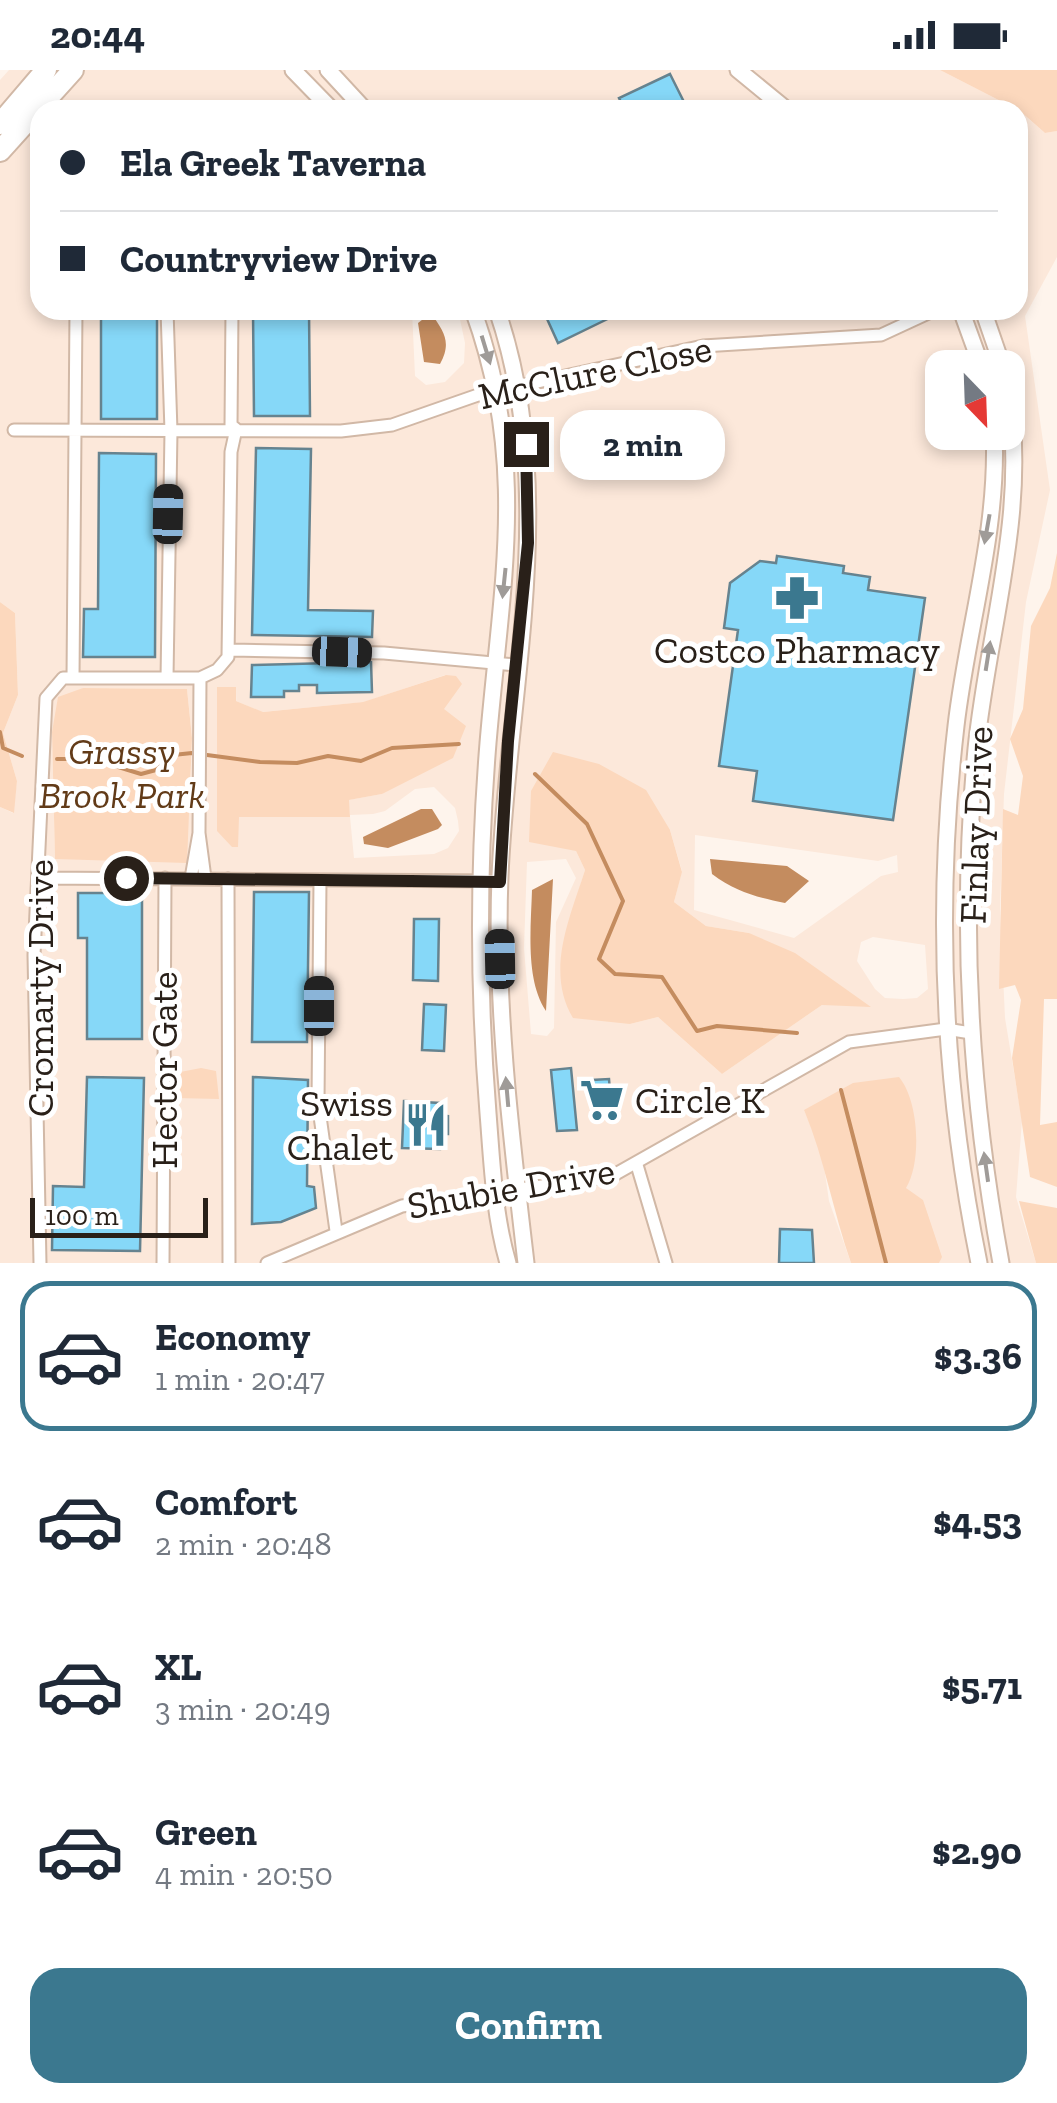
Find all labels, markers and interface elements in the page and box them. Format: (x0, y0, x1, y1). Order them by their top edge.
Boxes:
text: 20:44 (50, 12, 145, 58)
text: Ela Greek Taverna (120, 140, 426, 186)
text: Countryview Drive (120, 236, 437, 282)
street label: McClure Close (474, 325, 716, 419)
one-way arrow (479, 335, 494, 366)
north arrow (925, 350, 1025, 450)
map controls (925, 350, 1025, 450)
callout: 2 min (561, 409, 726, 479)
route end (504, 422, 549, 467)
text: 2 min (603, 426, 682, 464)
car (152, 484, 184, 544)
one-way arrow (979, 514, 994, 546)
one-way arrow (496, 567, 512, 599)
pharmacy icon: Costco Pharmacy (773, 574, 821, 622)
place label: Costco Pharmacy (654, 627, 941, 673)
car (311, 636, 373, 668)
one-way arrow (981, 640, 997, 671)
street label: Finlay Drive (950, 725, 1002, 925)
park label: Grassy Brook Park (39, 728, 205, 818)
route start (104, 856, 149, 901)
street label: Cromarty Drive (17, 859, 63, 1117)
car (484, 929, 516, 989)
street label: Hector Gate (141, 971, 187, 1169)
car (304, 976, 334, 1036)
one-way arrow (498, 1075, 514, 1107)
supermarket icon: Circle K (578, 1076, 626, 1124)
place label: Circle K (635, 1077, 765, 1123)
place label: Swiss Chalet (287, 1080, 393, 1170)
restaurant icon: Swiss Chalet (402, 1101, 450, 1149)
street label: Shubie Drive (404, 1147, 618, 1229)
one-way arrow (977, 1150, 993, 1182)
scale bar (30, 1193, 208, 1238)
text: 100 m (45, 1199, 119, 1232)
icon: car (35, 1311, 125, 1401)
text: Economy (155, 1314, 310, 1360)
text: $3.36 (934, 1333, 1022, 1379)
text: 1 min · 20:47 (155, 1360, 325, 1398)
icon: car (35, 1476, 125, 1566)
text: Comfort (155, 1479, 297, 1525)
text: $4.53 (933, 1498, 1022, 1544)
text: 2 min · 20:48 (155, 1525, 332, 1563)
icon: car (35, 1641, 125, 1731)
text: XL (155, 1644, 202, 1690)
text: $5.71 (942, 1663, 1022, 1709)
text: 3 min · 20:49 (155, 1690, 331, 1728)
icon: car (35, 1806, 125, 1896)
text: Green (155, 1809, 257, 1855)
text: $2.90 (932, 1828, 1022, 1874)
text: 4 min · 20:50 (155, 1855, 333, 1893)
button: Confirm (30, 1968, 1027, 2083)

